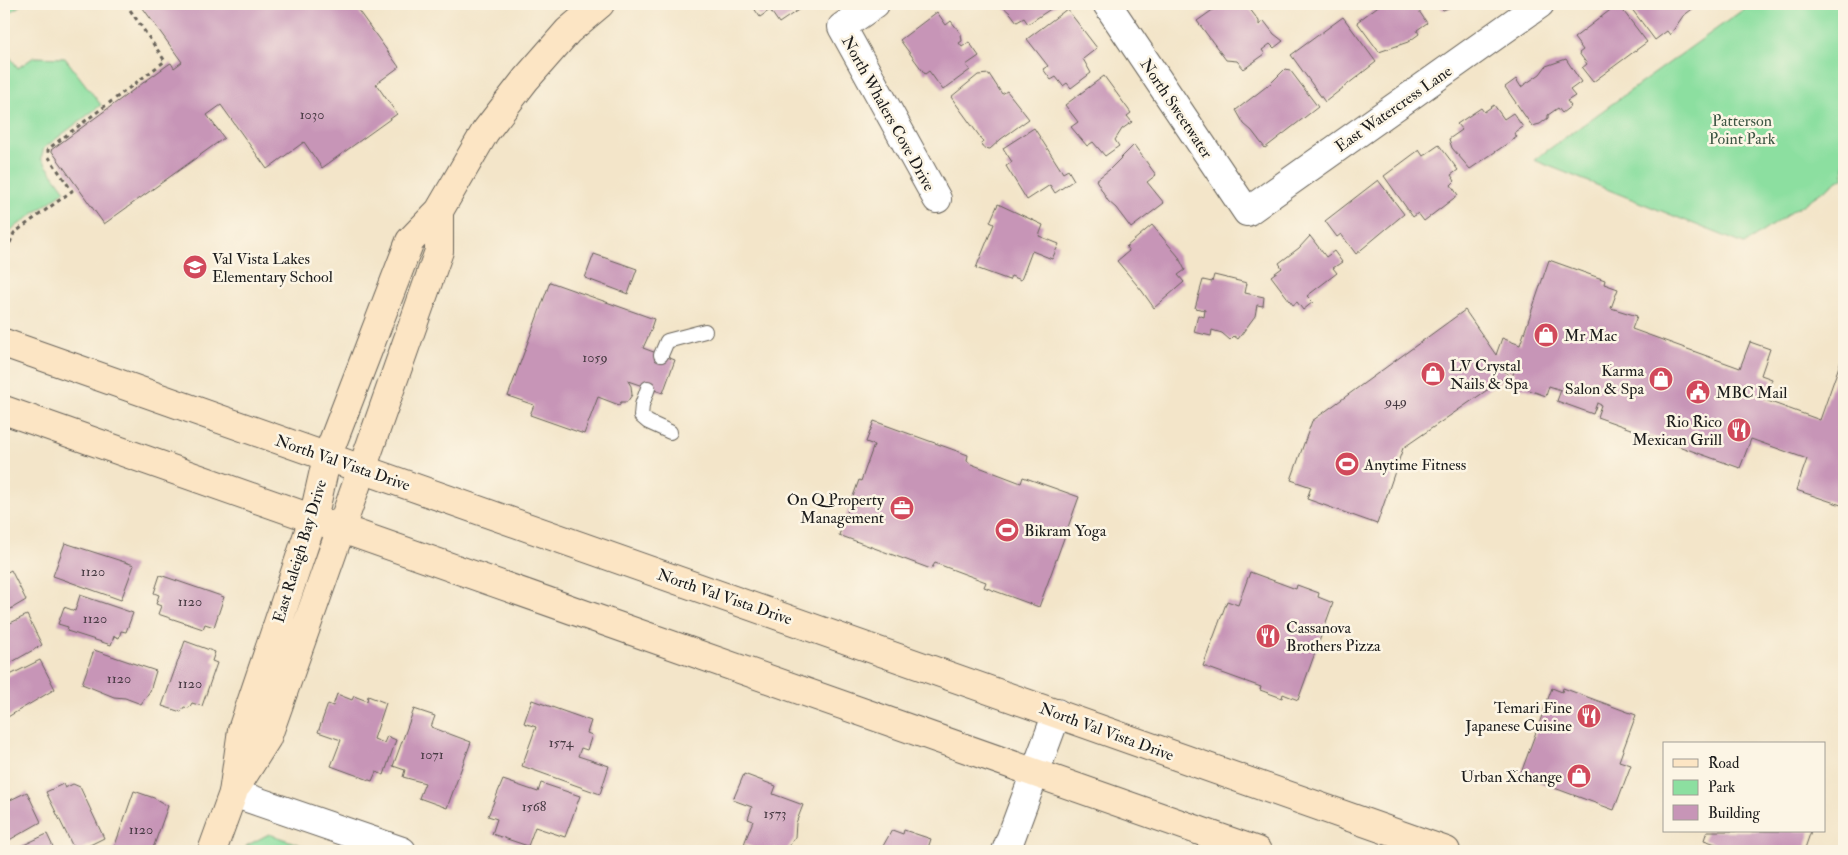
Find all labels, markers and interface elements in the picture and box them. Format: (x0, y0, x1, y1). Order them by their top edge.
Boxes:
street label: North Whalers Cove Drive (837, 32, 939, 195)
street label: North Sweetwater (1135, 55, 1217, 162)
street label: East Watercress Lane (1331, 61, 1456, 157)
house number: 1030 (300, 106, 324, 123)
park label: Patterson Point Park (1709, 111, 1776, 149)
place label: Val Vista Lakes Elementary School (212, 249, 333, 287)
school or university icon: Val Vista Lakes Elementary School (182, 254, 208, 280)
shop icon: Mr Mac (1533, 322, 1559, 348)
place label: Mr Mac (1564, 326, 1618, 346)
house number: 1059 (582, 349, 608, 366)
place label: LV Crystal Nails & Spa (1450, 356, 1528, 395)
shop icon: LV Crystal Nails & Spa (1420, 361, 1446, 387)
place label: Karma Salon & Spa (1565, 361, 1644, 400)
shop icon: Karma Salon & Spa (1648, 366, 1674, 392)
public building icon: MBC Mail (1685, 379, 1711, 405)
place label: MBC Mail (1716, 383, 1787, 403)
house number: 949 (1384, 393, 1407, 410)
place label: Rio Rico Mexican Grill (1632, 412, 1722, 450)
restaurant icon: Rio Rico Mexican Grill (1726, 417, 1752, 443)
street label: North Val Vista Drive (273, 430, 413, 496)
sports icon: Anytime Fitness (1334, 451, 1360, 477)
place label: Anytime Fitness (1363, 455, 1466, 475)
street label: East Raleigh Bay Drive (269, 477, 331, 625)
place label: On Q Property Management (787, 490, 885, 528)
office icon: On Q Property Management (889, 495, 915, 521)
sports icon: Bikram Yoga (994, 517, 1020, 543)
place label: Bikram Yoga (1024, 521, 1107, 541)
house number: 1120 (81, 563, 105, 580)
street label: North Val Vista Drive (655, 564, 795, 630)
house number: 1120 (178, 593, 202, 610)
house number: 1120 (83, 610, 107, 627)
place label: Cassanova Brothers Pizza (1286, 618, 1381, 656)
restaurant icon: Cassanova Brothers Pizza (1255, 623, 1281, 649)
house number: 1120 (107, 670, 131, 687)
house number: 1120 (178, 675, 202, 692)
street label: North Val Vista Drive (1037, 698, 1177, 766)
place label: Temari Fine Japanese Cuisine (1464, 698, 1572, 737)
restaurant icon: Temari Fine Japanese Cuisine (1576, 703, 1602, 729)
house number: 1574 (549, 734, 575, 751)
legend (1663, 742, 1826, 832)
house number: 1071 (420, 746, 444, 763)
text: Road (1708, 754, 1740, 773)
shop icon: Urban Xchange (1566, 763, 1592, 789)
place label: Urban Xchange (1461, 767, 1562, 787)
text: Park (1708, 778, 1735, 797)
house number: 1568 (522, 798, 547, 815)
text: Building (1708, 804, 1760, 823)
house number: 1573 (764, 805, 786, 822)
house number: 1120 (129, 821, 153, 838)

